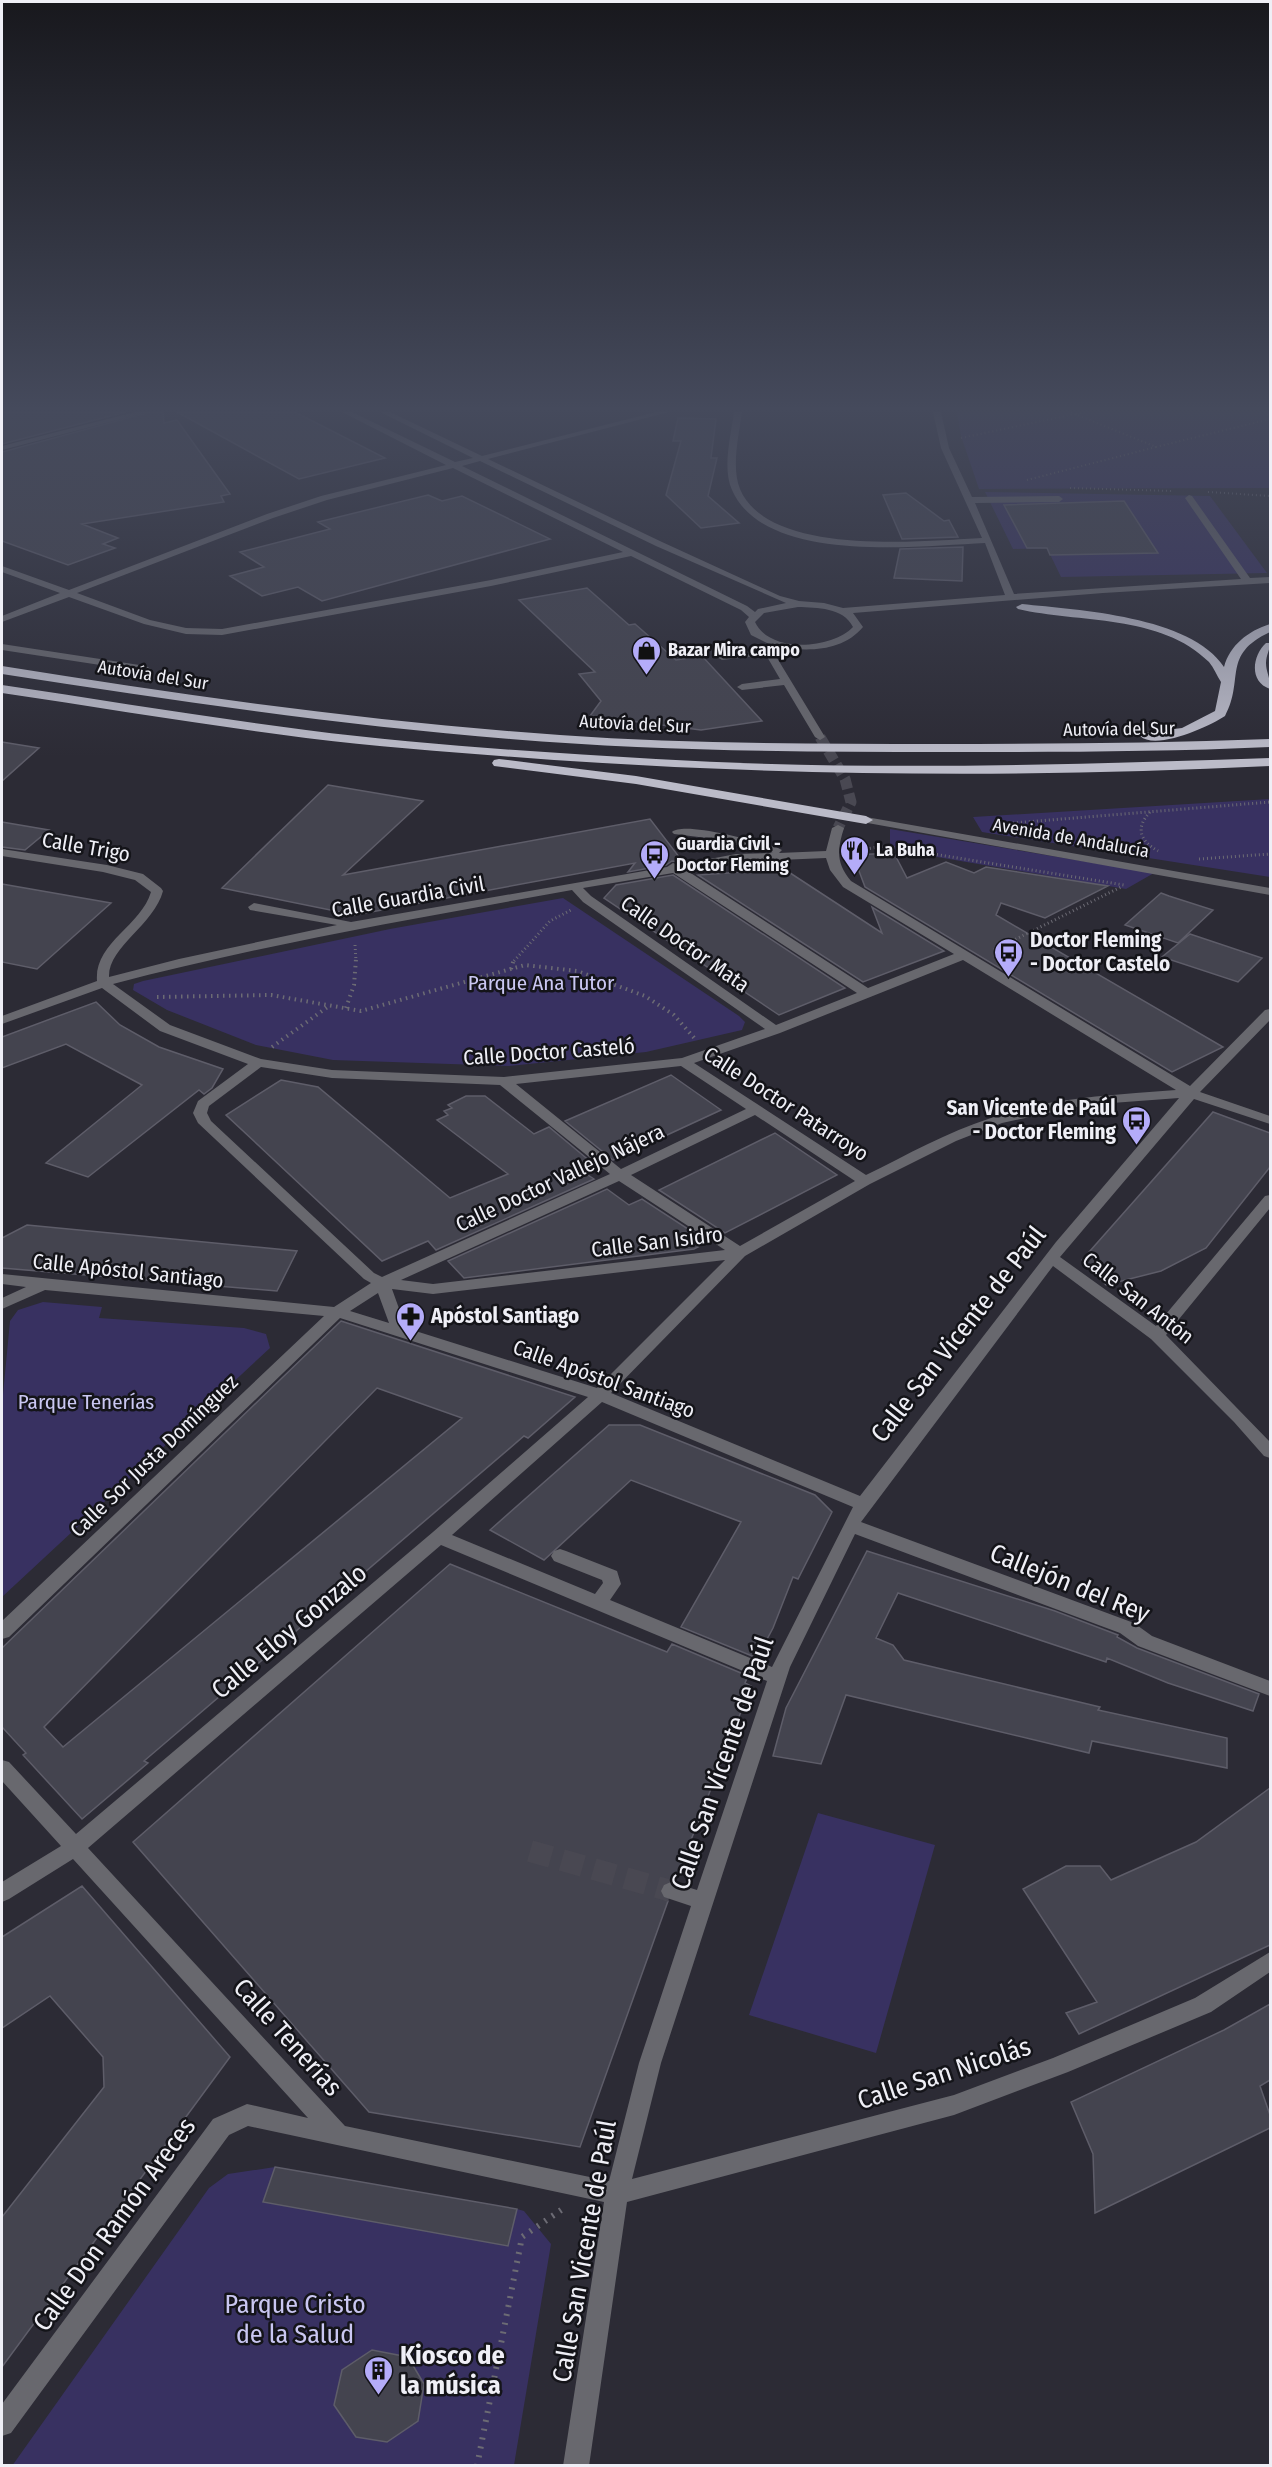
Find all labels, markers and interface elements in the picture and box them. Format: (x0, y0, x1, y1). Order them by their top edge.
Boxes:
shop icon: Bazar Mira campo (631, 634, 663, 676)
place label: Bazar Mira campo (668, 639, 800, 661)
street label: Autovía del Sur (96, 655, 211, 695)
street label: Autovía del Sur (579, 710, 692, 738)
street label: Autovía del Sur (1063, 717, 1176, 741)
street label: Avenida de Andalucía (991, 813, 1151, 863)
street label: Calle Trigo (40, 826, 132, 868)
place label: Guardia Civil - Doctor Fleming (676, 833, 789, 876)
restaurant icon: La Buha (839, 834, 871, 876)
bus stop icon: Guardia Civil - Doctor Fleming (639, 838, 671, 880)
place label: La Buha (876, 839, 935, 861)
street label: Calle Guardia Civil (330, 871, 487, 923)
street label: Calle Doctor Mata (616, 890, 754, 998)
place label: Doctor Fleming - Doctor Castelo (1030, 927, 1170, 977)
bus stop icon: Doctor Fleming - Doctor Castelo (993, 936, 1025, 978)
park label: Parque Ana Tutor (468, 970, 615, 996)
street label: Calle Doctor Casteló (462, 1033, 636, 1071)
street label: Calle Doctor Patarroyo (699, 1041, 873, 1167)
place label: San Vicente de Paúl - Doctor Fleming (946, 1095, 1117, 1145)
bus stop icon: San Vicente de Paúl - Doctor Fleming (1121, 1104, 1153, 1146)
street label: Calle Doctor Vallejo Nájera (452, 1118, 668, 1238)
street label: Calle San Vicente de Paúl (864, 1220, 1053, 1449)
street label: Calle San Isidro (590, 1221, 724, 1263)
street label: Calle San Antón (1077, 1246, 1199, 1350)
street label: Calle Apóstol Santiago (31, 1248, 225, 1294)
pharmacy icon: Apóstol Santiago (394, 1300, 426, 1342)
place label: Apóstol Santiago (430, 1303, 579, 1329)
street label: Calle Apóstol Santiago (509, 1334, 699, 1424)
street label: Calle Sor Justa Domínguez (65, 1369, 243, 1543)
park label: Parque Tenerías (18, 1389, 154, 1415)
street label: Callejón del Rey (985, 1537, 1155, 1630)
street label: Calle Eloy Gonzalo (205, 1557, 373, 1705)
street label: Calle San Vicente de Paúl (665, 1632, 780, 1894)
street label: Calle Tenerías (227, 1972, 348, 2102)
street label: Calle San Nicolás (854, 2031, 1035, 2116)
street label: Calle Don Ramón Areces (27, 2112, 202, 2337)
street label: Calle San Vicente de Paúl (546, 2117, 623, 2385)
park label: Parque Cristo de la Salud (224, 2289, 366, 2350)
place label: Kiosco de la música (400, 2340, 505, 2401)
building icon: Kiosco de la música (363, 2354, 395, 2396)

